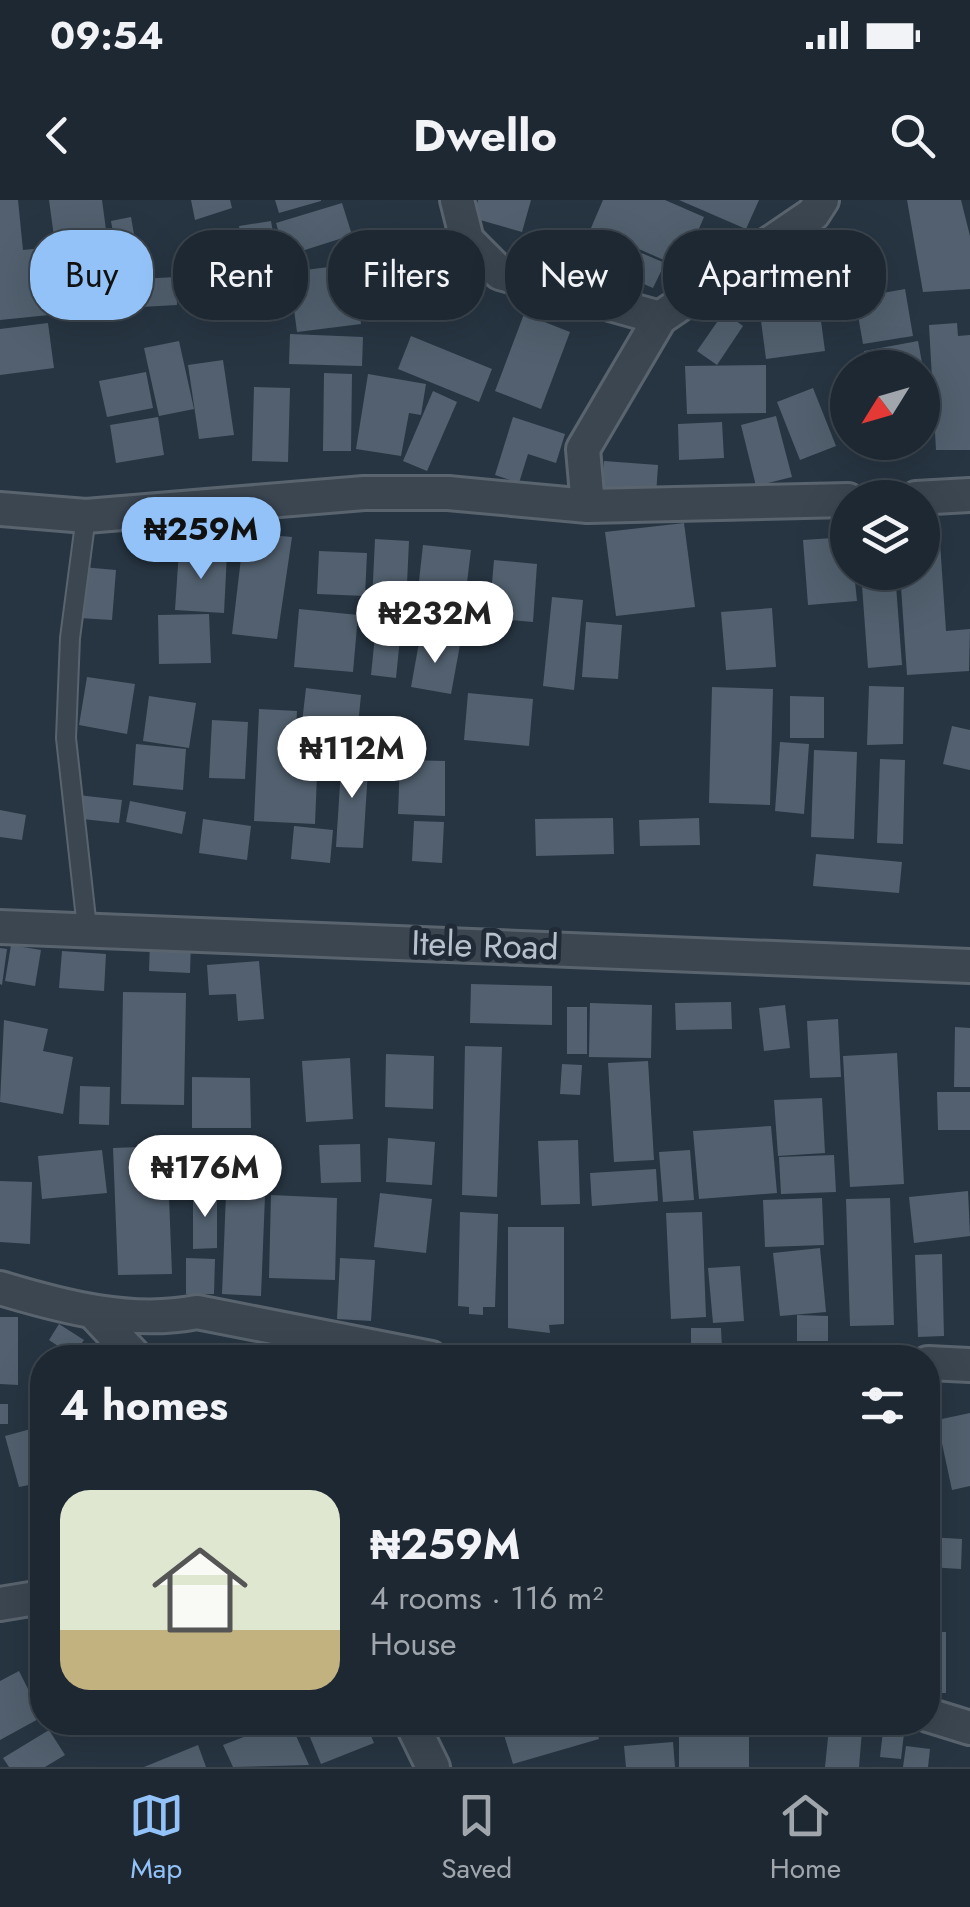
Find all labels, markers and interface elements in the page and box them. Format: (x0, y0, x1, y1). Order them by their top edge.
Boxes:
text: 09:54 (50, 8, 164, 63)
text: Dwello (413, 103, 557, 168)
icon: back (30, 108, 85, 163)
icon: search (885, 108, 940, 163)
chip: Buy (30, 230, 153, 320)
chip: Rent (173, 230, 308, 320)
chip: Filters (328, 230, 485, 320)
chip: New (505, 230, 643, 320)
chip: Apartment (663, 230, 886, 320)
north arrow (830, 350, 940, 460)
map controls (830, 350, 940, 590)
button: layers (830, 480, 940, 590)
pin: ₦259M (131, 497, 271, 582)
text: ₦259M (144, 506, 258, 552)
pin: ₦232M (365, 581, 505, 666)
text: ₦232M (378, 590, 492, 636)
pin: ₦112M (282, 716, 422, 801)
text: ₦112M (299, 725, 405, 771)
street label: Itele Road (411, 917, 559, 973)
pin: ₦176M (135, 1135, 275, 1220)
text: ₦176M (151, 1144, 259, 1190)
text: 4 homes (60, 1375, 228, 1436)
icon: filters (855, 1378, 910, 1433)
text: ₦259M (370, 1514, 521, 1575)
icon: home (140, 1530, 260, 1650)
text: 4 rooms · 116 m² (370, 1575, 603, 1621)
text: House (370, 1621, 457, 1667)
tab: Map (129, 1788, 184, 1889)
tab: Saved (441, 1788, 512, 1889)
tab: Home (770, 1788, 841, 1889)

